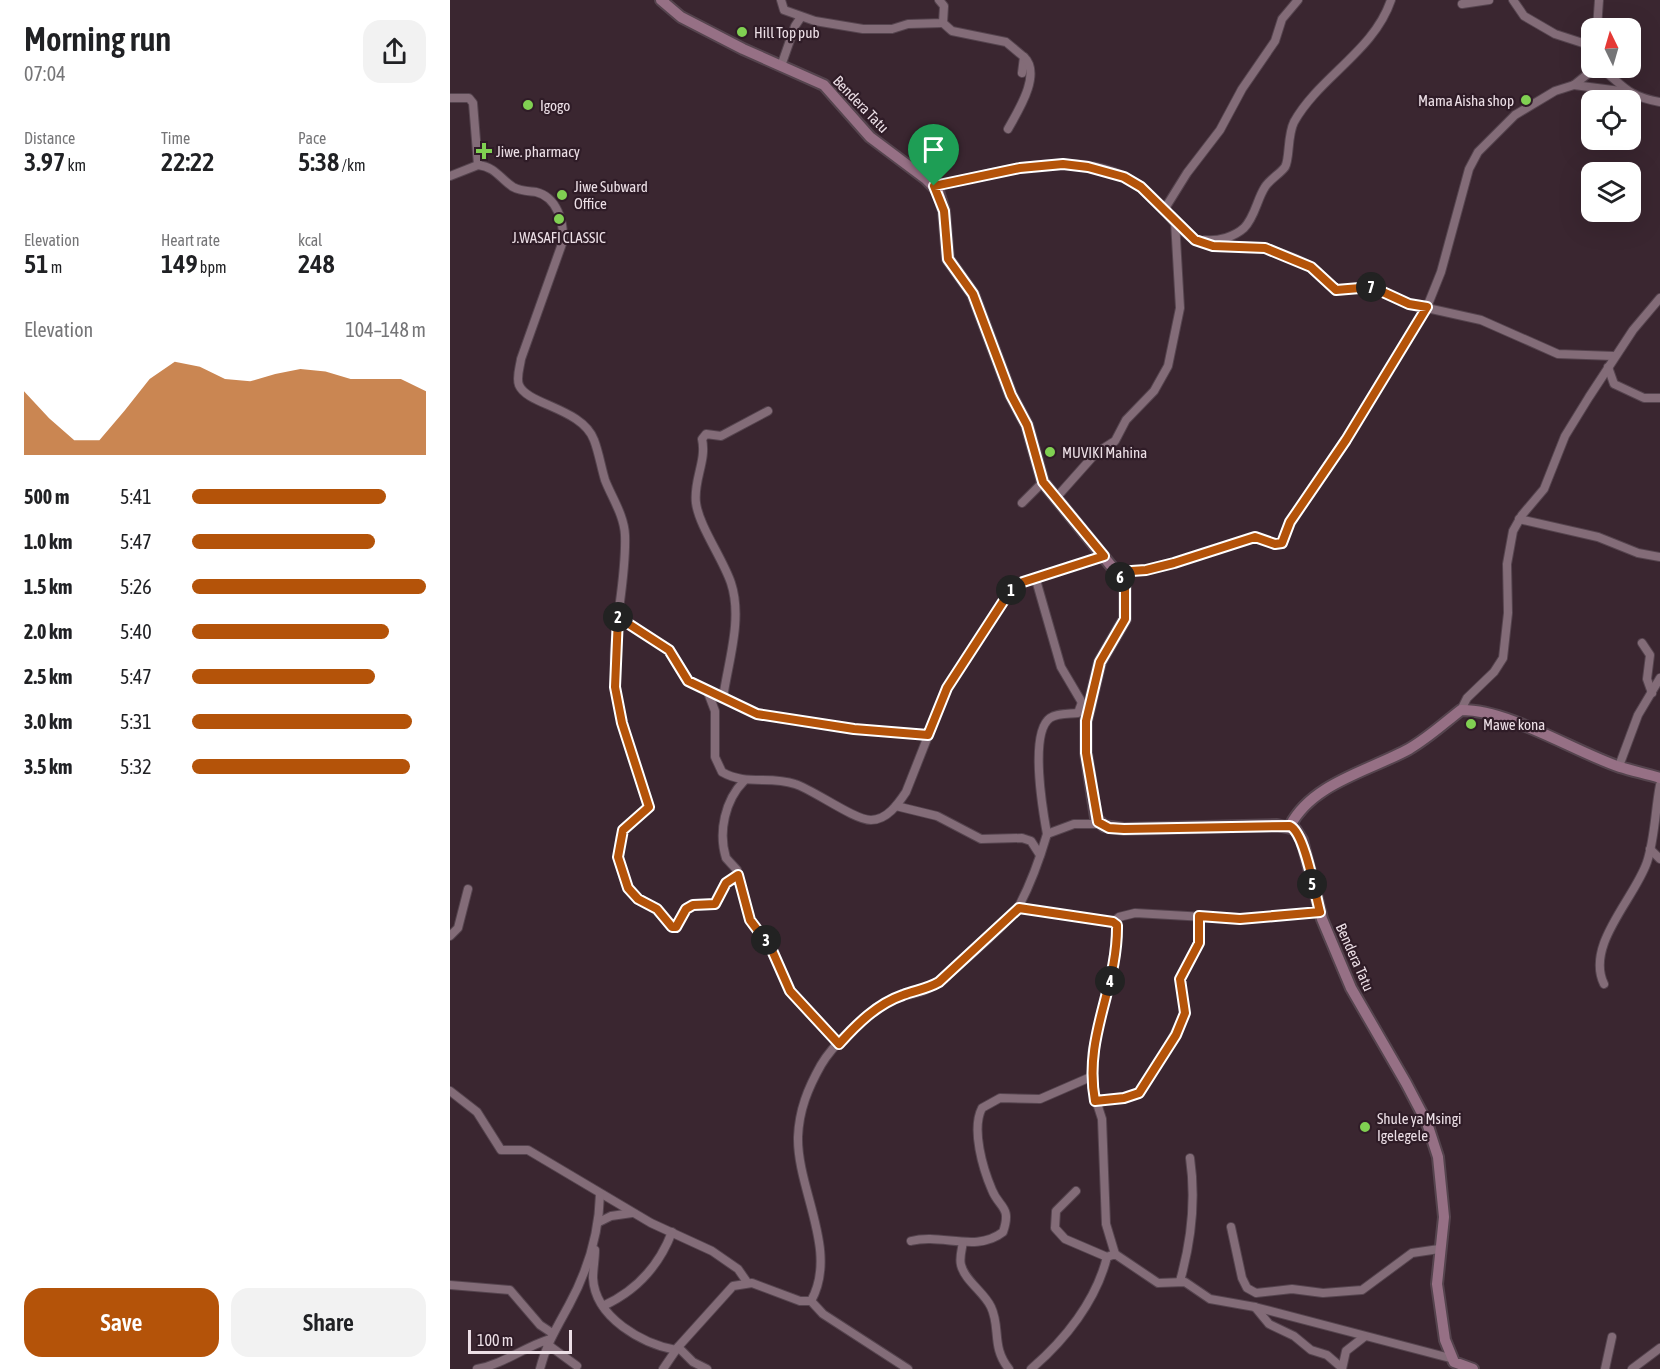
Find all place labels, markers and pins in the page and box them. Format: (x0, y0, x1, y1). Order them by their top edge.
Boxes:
place label: Hill Top pub (754, 24, 820, 41)
marker: Hill Top pub (735, 25, 749, 39)
place label: Mama Aisha shop (1418, 92, 1514, 109)
marker: Mama Aisha shop (1519, 93, 1533, 107)
place label: Igogo (540, 97, 570, 114)
marker: Igogo (521, 98, 535, 112)
pin (908, 124, 959, 186)
place label: Jiwe. pharmacy (496, 143, 580, 160)
marker: Jiwe. pharmacy (477, 144, 491, 158)
place label: Jiwe Subward Office (574, 178, 648, 212)
marker: Jiwe Subward Office (555, 188, 569, 202)
marker: J.WASAFI CLASSIC (552, 212, 566, 226)
place label: J.WASAFI CLASSIC (512, 229, 606, 246)
pin: 7 (1356, 272, 1386, 302)
place label: MUVIKI Mahina (1062, 444, 1147, 461)
marker: MUVIKI Mahina (1043, 445, 1057, 459)
pin: 6 (1105, 562, 1135, 592)
pin: 1 (996, 575, 1026, 605)
pin: 2 (603, 602, 633, 632)
place label: Mawe kona (1483, 716, 1545, 733)
marker: Mawe kona (1464, 717, 1478, 731)
pin: 5 (1297, 869, 1327, 899)
pin: 3 (751, 925, 781, 955)
pin: 4 (1095, 966, 1125, 996)
place label: Shule ya Msingi Igelegele (1377, 1110, 1462, 1144)
marker: Shule ya Msingi Igelegele (1358, 1120, 1372, 1134)

